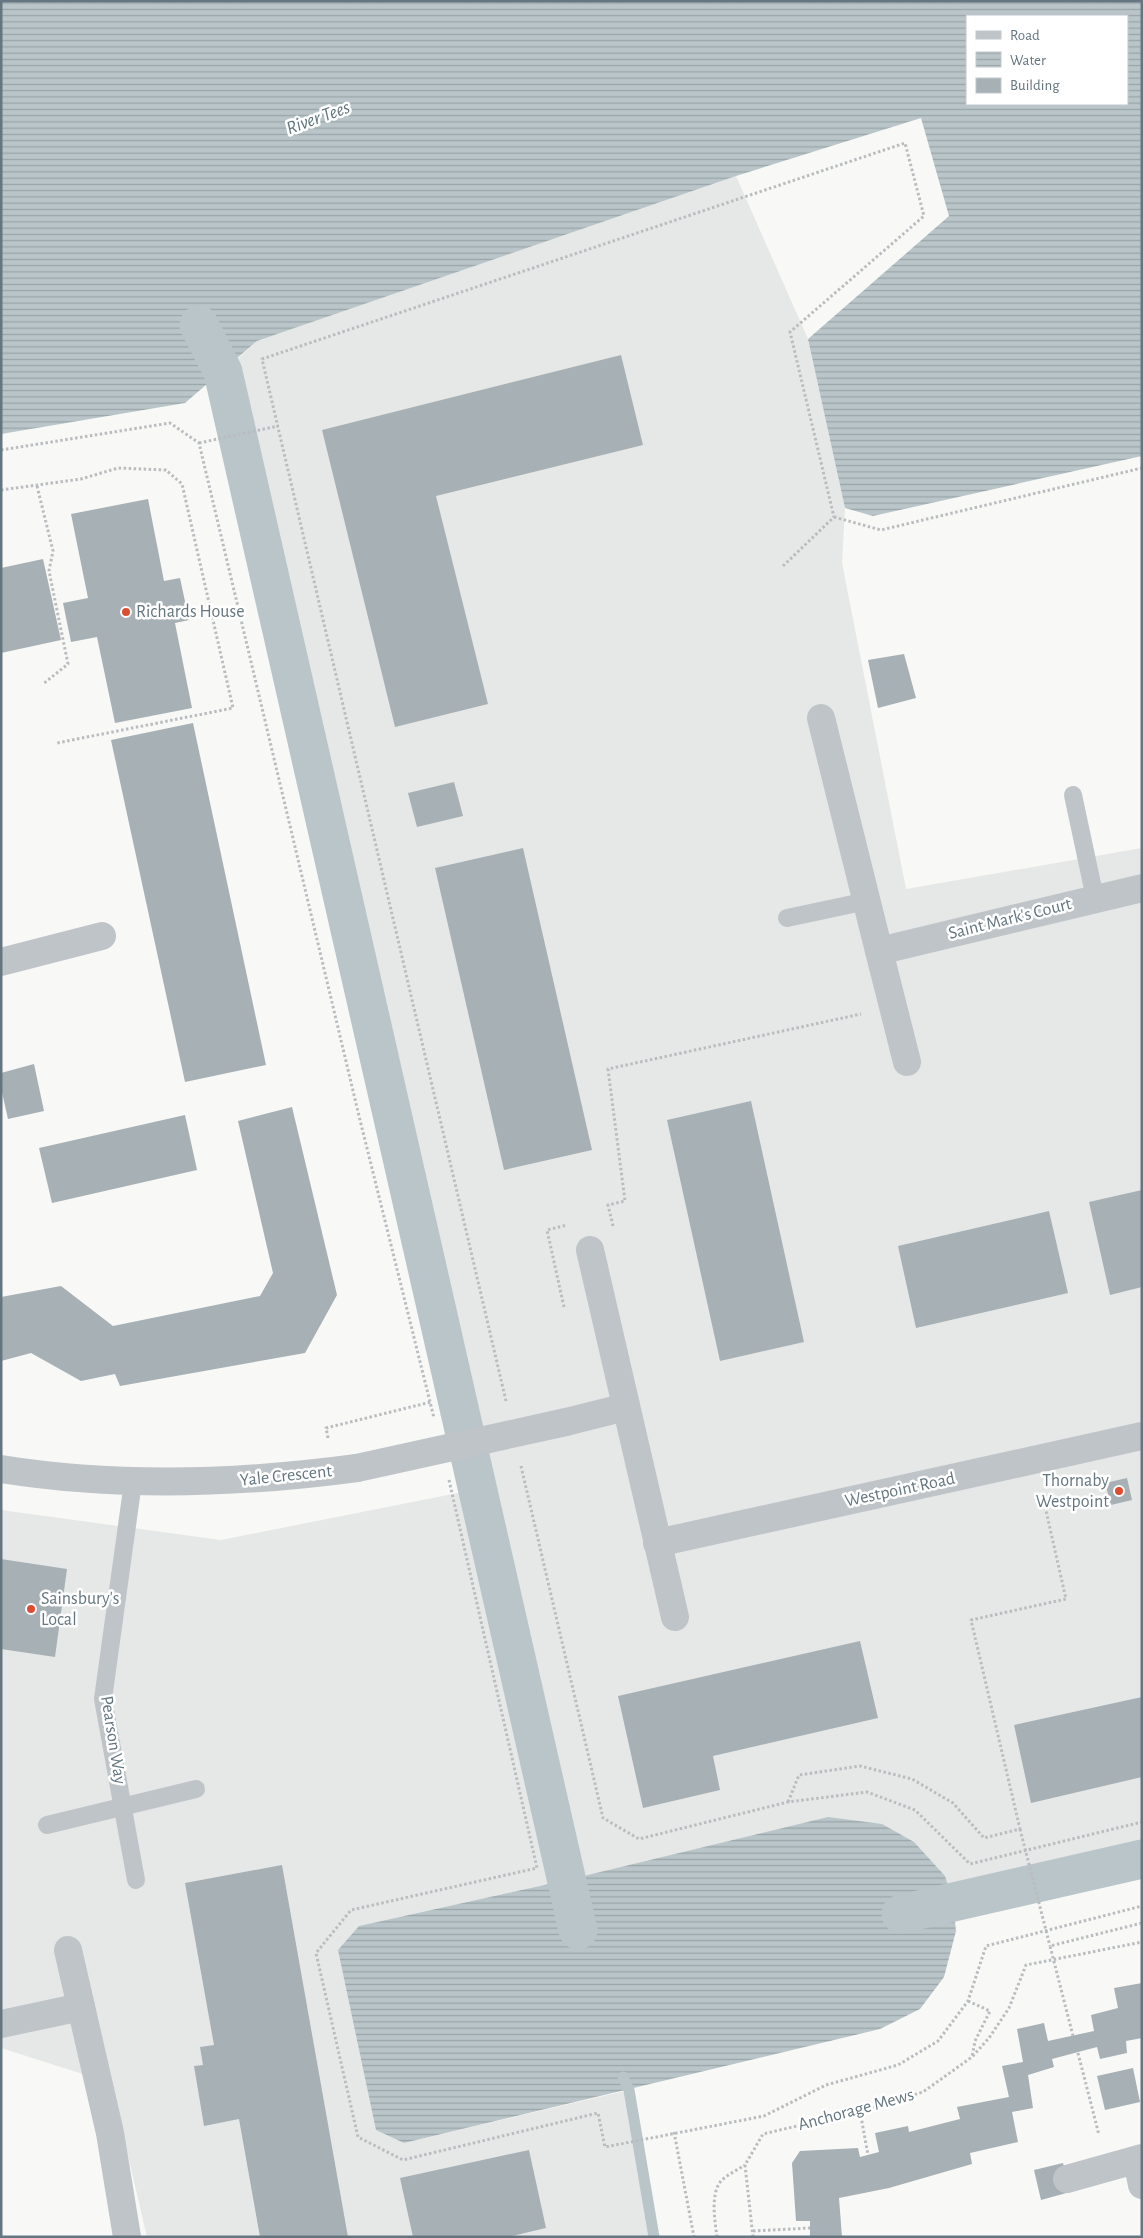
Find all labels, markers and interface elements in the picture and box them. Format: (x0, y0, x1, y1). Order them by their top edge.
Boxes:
legend (966, 15, 1128, 105)
text: Road (1010, 28, 1040, 43)
text: Water (1010, 53, 1046, 68)
text: Building (1010, 78, 1060, 93)
water label: River Tees (284, 98, 352, 138)
place label: Richards House (136, 603, 244, 621)
marker: Richards House (120, 606, 132, 618)
street label: Saint Mark's Court (947, 895, 1074, 943)
street label: Yale Crescent (239, 1462, 333, 1490)
street label: Westpoint Road (843, 1470, 957, 1510)
place label: Thornaby Westpoint (1036, 1472, 1109, 1511)
marker: Thornaby Westpoint (1113, 1485, 1125, 1497)
place label: Sainsbury's Local (41, 1590, 119, 1629)
marker: Sainsbury's Local (25, 1603, 37, 1615)
street label: Pearson Way (97, 1694, 129, 1786)
street label: Anchorage Mews (796, 2086, 916, 2134)

